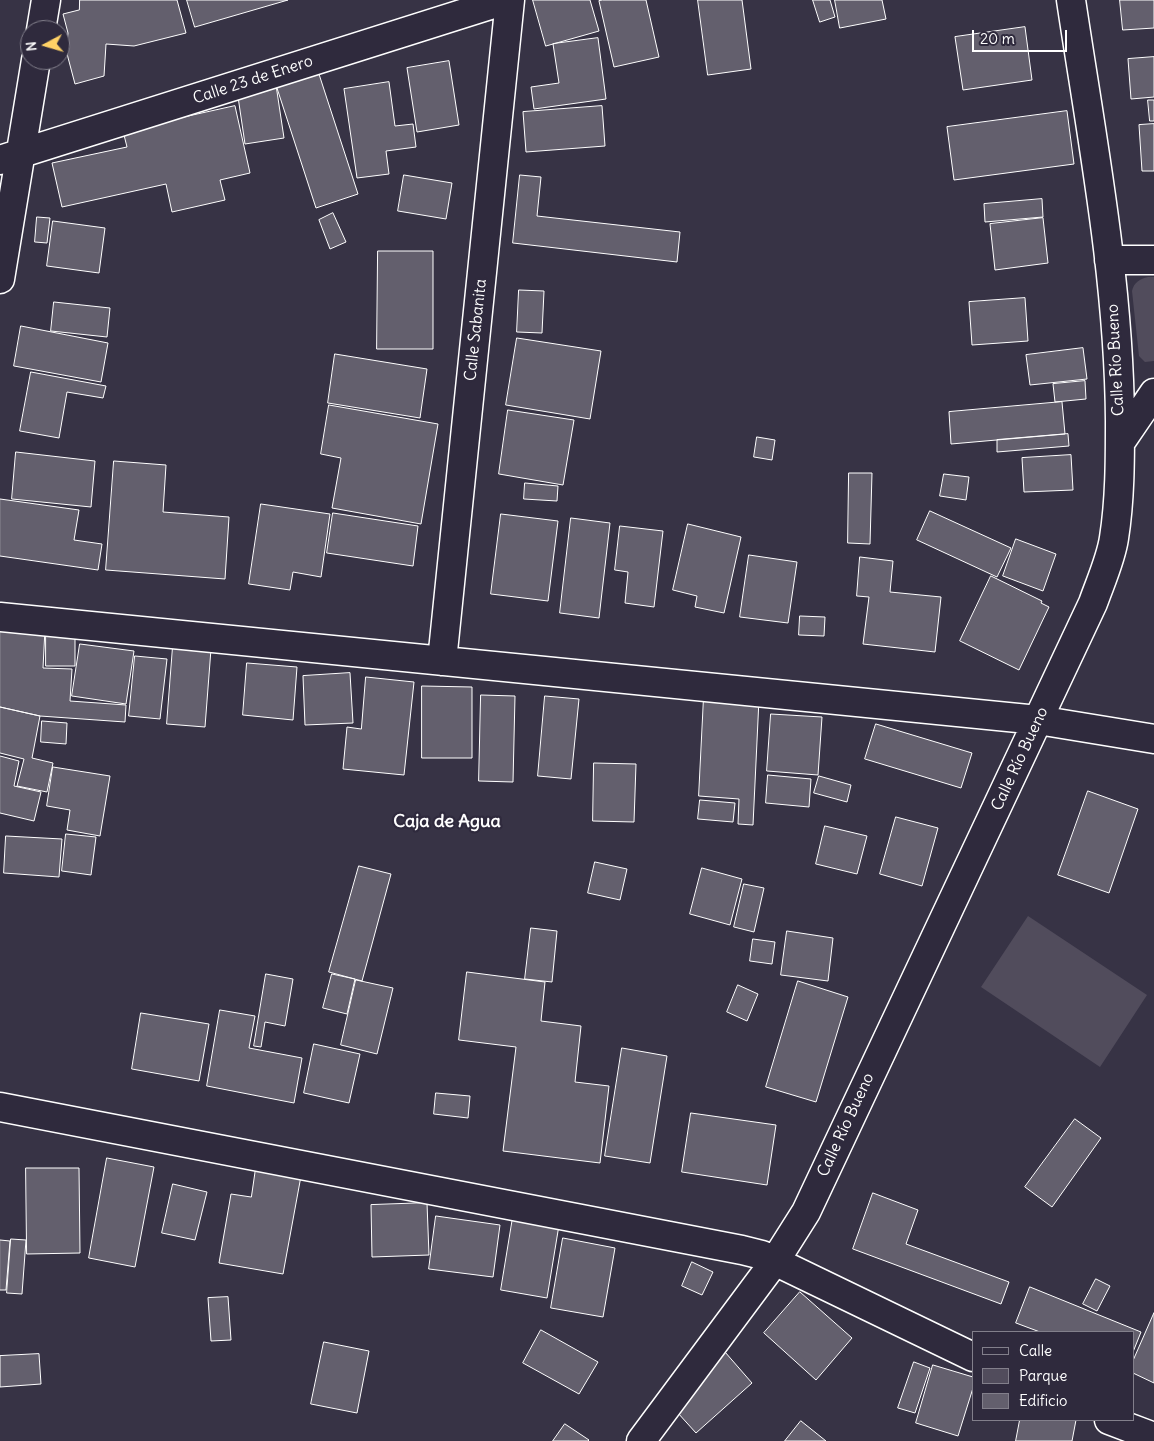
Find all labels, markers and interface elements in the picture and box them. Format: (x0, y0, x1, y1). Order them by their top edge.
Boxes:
north arrow (20, 20, 70, 70)
scale bar (974, 20, 1069, 52)
text: 20 m (980, 29, 1015, 48)
text: N (22, 41, 41, 52)
street label: Calle 23 de Enero (191, 52, 315, 108)
street label: Calle Sabanita (461, 278, 491, 382)
street label: Calle Río Bueno (1103, 303, 1129, 417)
street label: Calle Río Bueno (988, 704, 1052, 814)
district label: Caja de Agua (393, 811, 501, 833)
street label: Calle Río Bueno (814, 1070, 878, 1180)
legend (972, 1331, 1134, 1421)
text: Calle (1019, 1341, 1052, 1360)
text: Parque (1019, 1366, 1067, 1385)
text: Edificio (1019, 1391, 1067, 1410)

